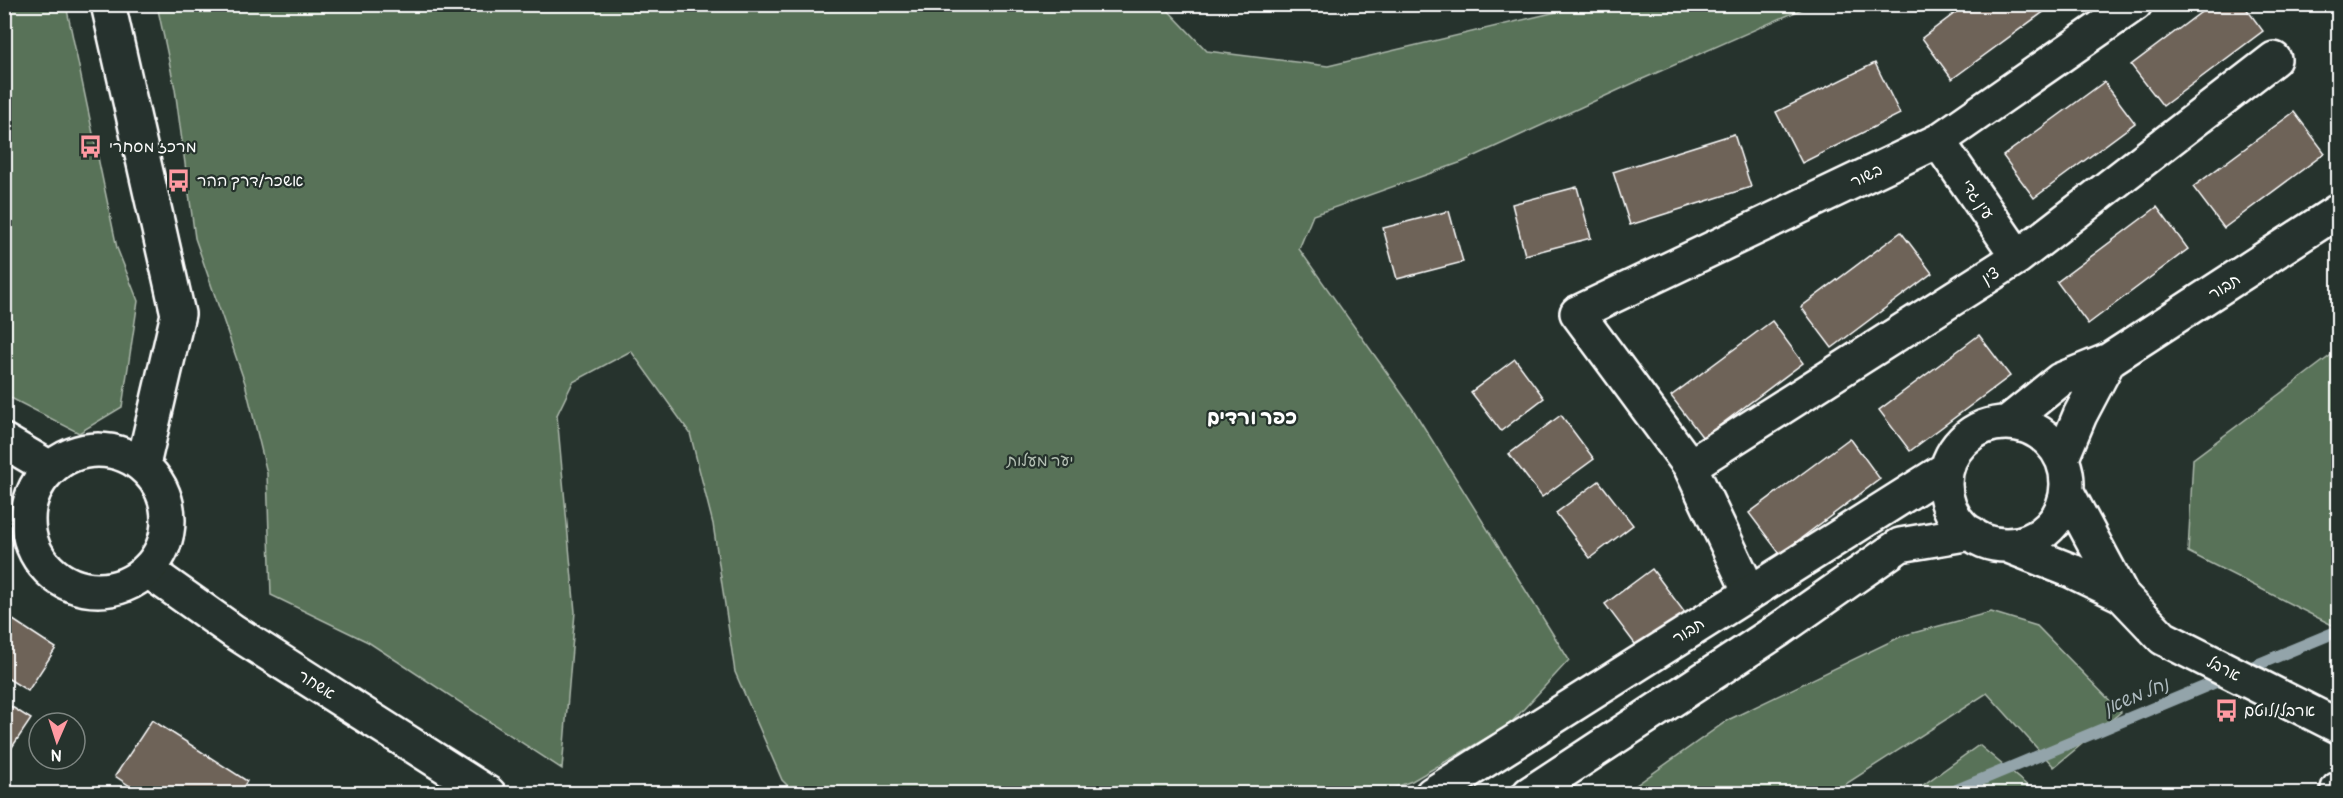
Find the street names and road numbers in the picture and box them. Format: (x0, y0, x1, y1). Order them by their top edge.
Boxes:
street label: בשור (1847, 160, 1886, 192)
street label: עין גדי (1957, 176, 1998, 223)
street label: צין (1978, 263, 2003, 289)
street label: תבור (2205, 269, 2244, 305)
street label: תבור (1669, 613, 1708, 649)
street label: ארבל (2203, 652, 2244, 686)
street label: אשחר (294, 666, 339, 704)

